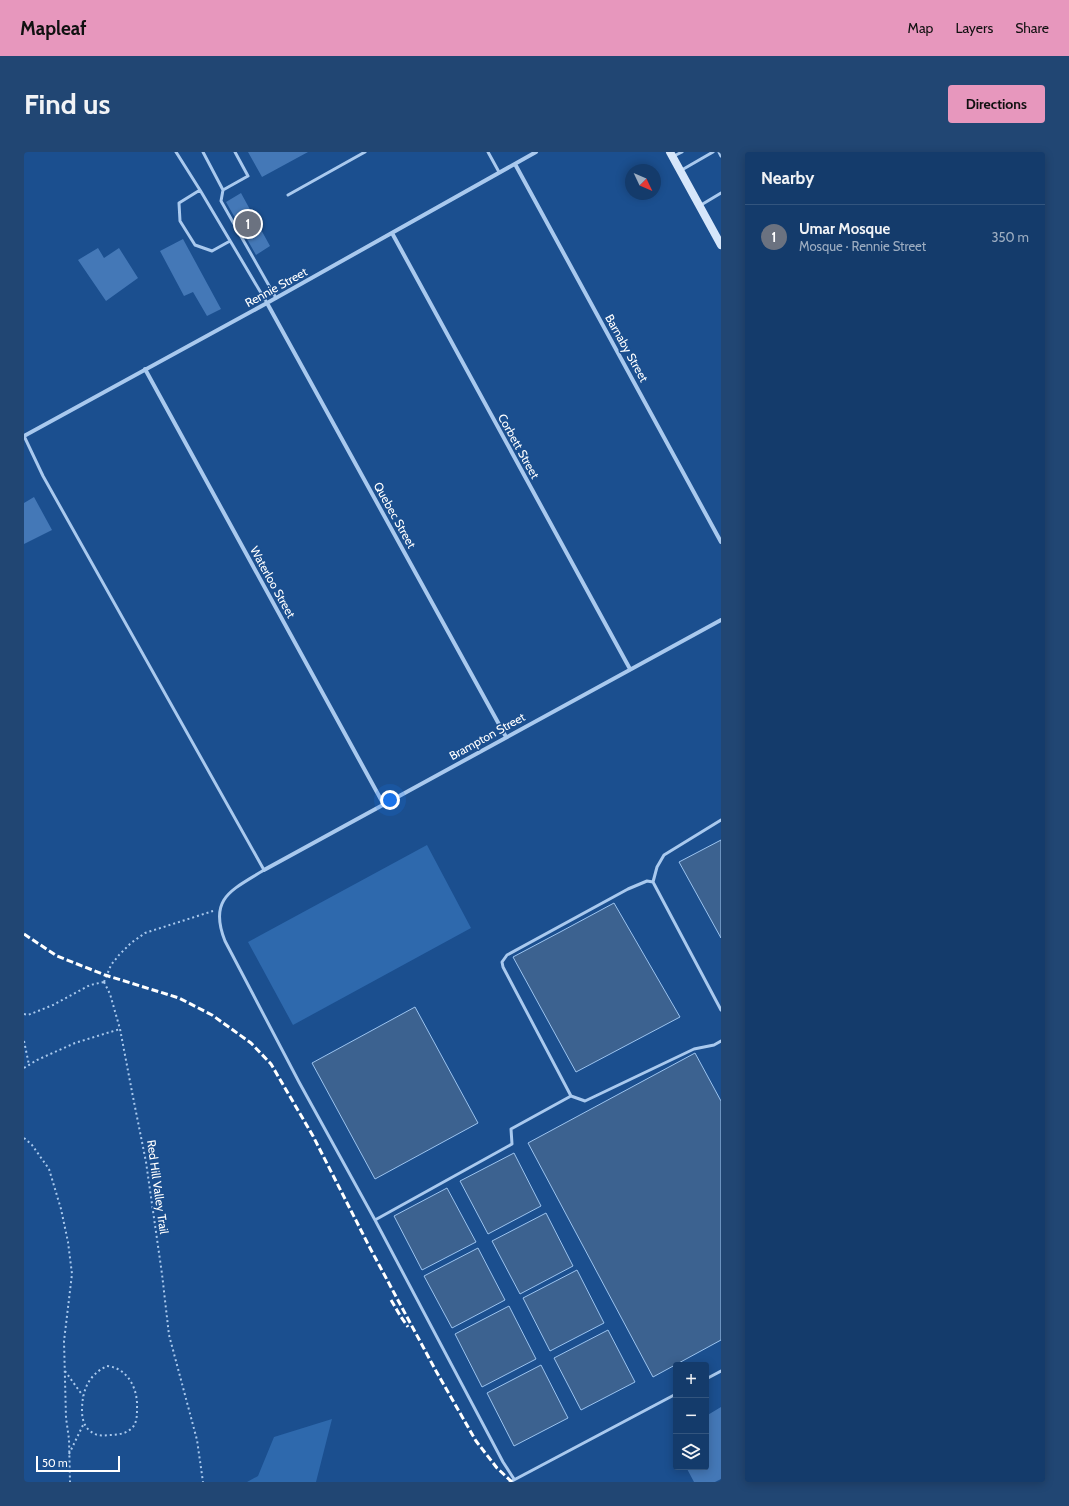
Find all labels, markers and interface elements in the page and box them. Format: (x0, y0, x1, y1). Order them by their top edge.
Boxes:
text: Mapleaf (20, 17, 87, 40)
text: Map (908, 19, 933, 37)
text: Layers (955, 19, 993, 37)
text: Share (1015, 19, 1049, 37)
button: Directions (948, 85, 1045, 123)
text: Find us (24, 87, 110, 121)
north arrow (625, 164, 661, 200)
text: Nearby (761, 168, 814, 188)
pin: 1 (235, 209, 261, 239)
text: Umar Mosque (799, 220, 890, 238)
text: 1 (772, 229, 776, 245)
text: 350 m (992, 229, 1029, 245)
text: Mosque · Rennie Street (799, 238, 926, 254)
street label: Rennie Street (242, 264, 310, 310)
street label: Barnaby Street (602, 311, 652, 385)
street label: Corbett Street (495, 411, 543, 481)
street label: Quebec Street (371, 479, 419, 551)
street label: Waterloo Street (247, 543, 299, 621)
street label: Brampton Street (446, 709, 528, 763)
your location (380, 790, 400, 810)
street label: Red Hill Valley Trail (144, 1139, 172, 1235)
map controls (673, 1362, 709, 1470)
button: + (673, 1362, 709, 1398)
button: − (673, 1398, 709, 1434)
button: layers (673, 1434, 709, 1470)
scale bar (36, 1454, 120, 1473)
text: 50 m (42, 1456, 68, 1470)

